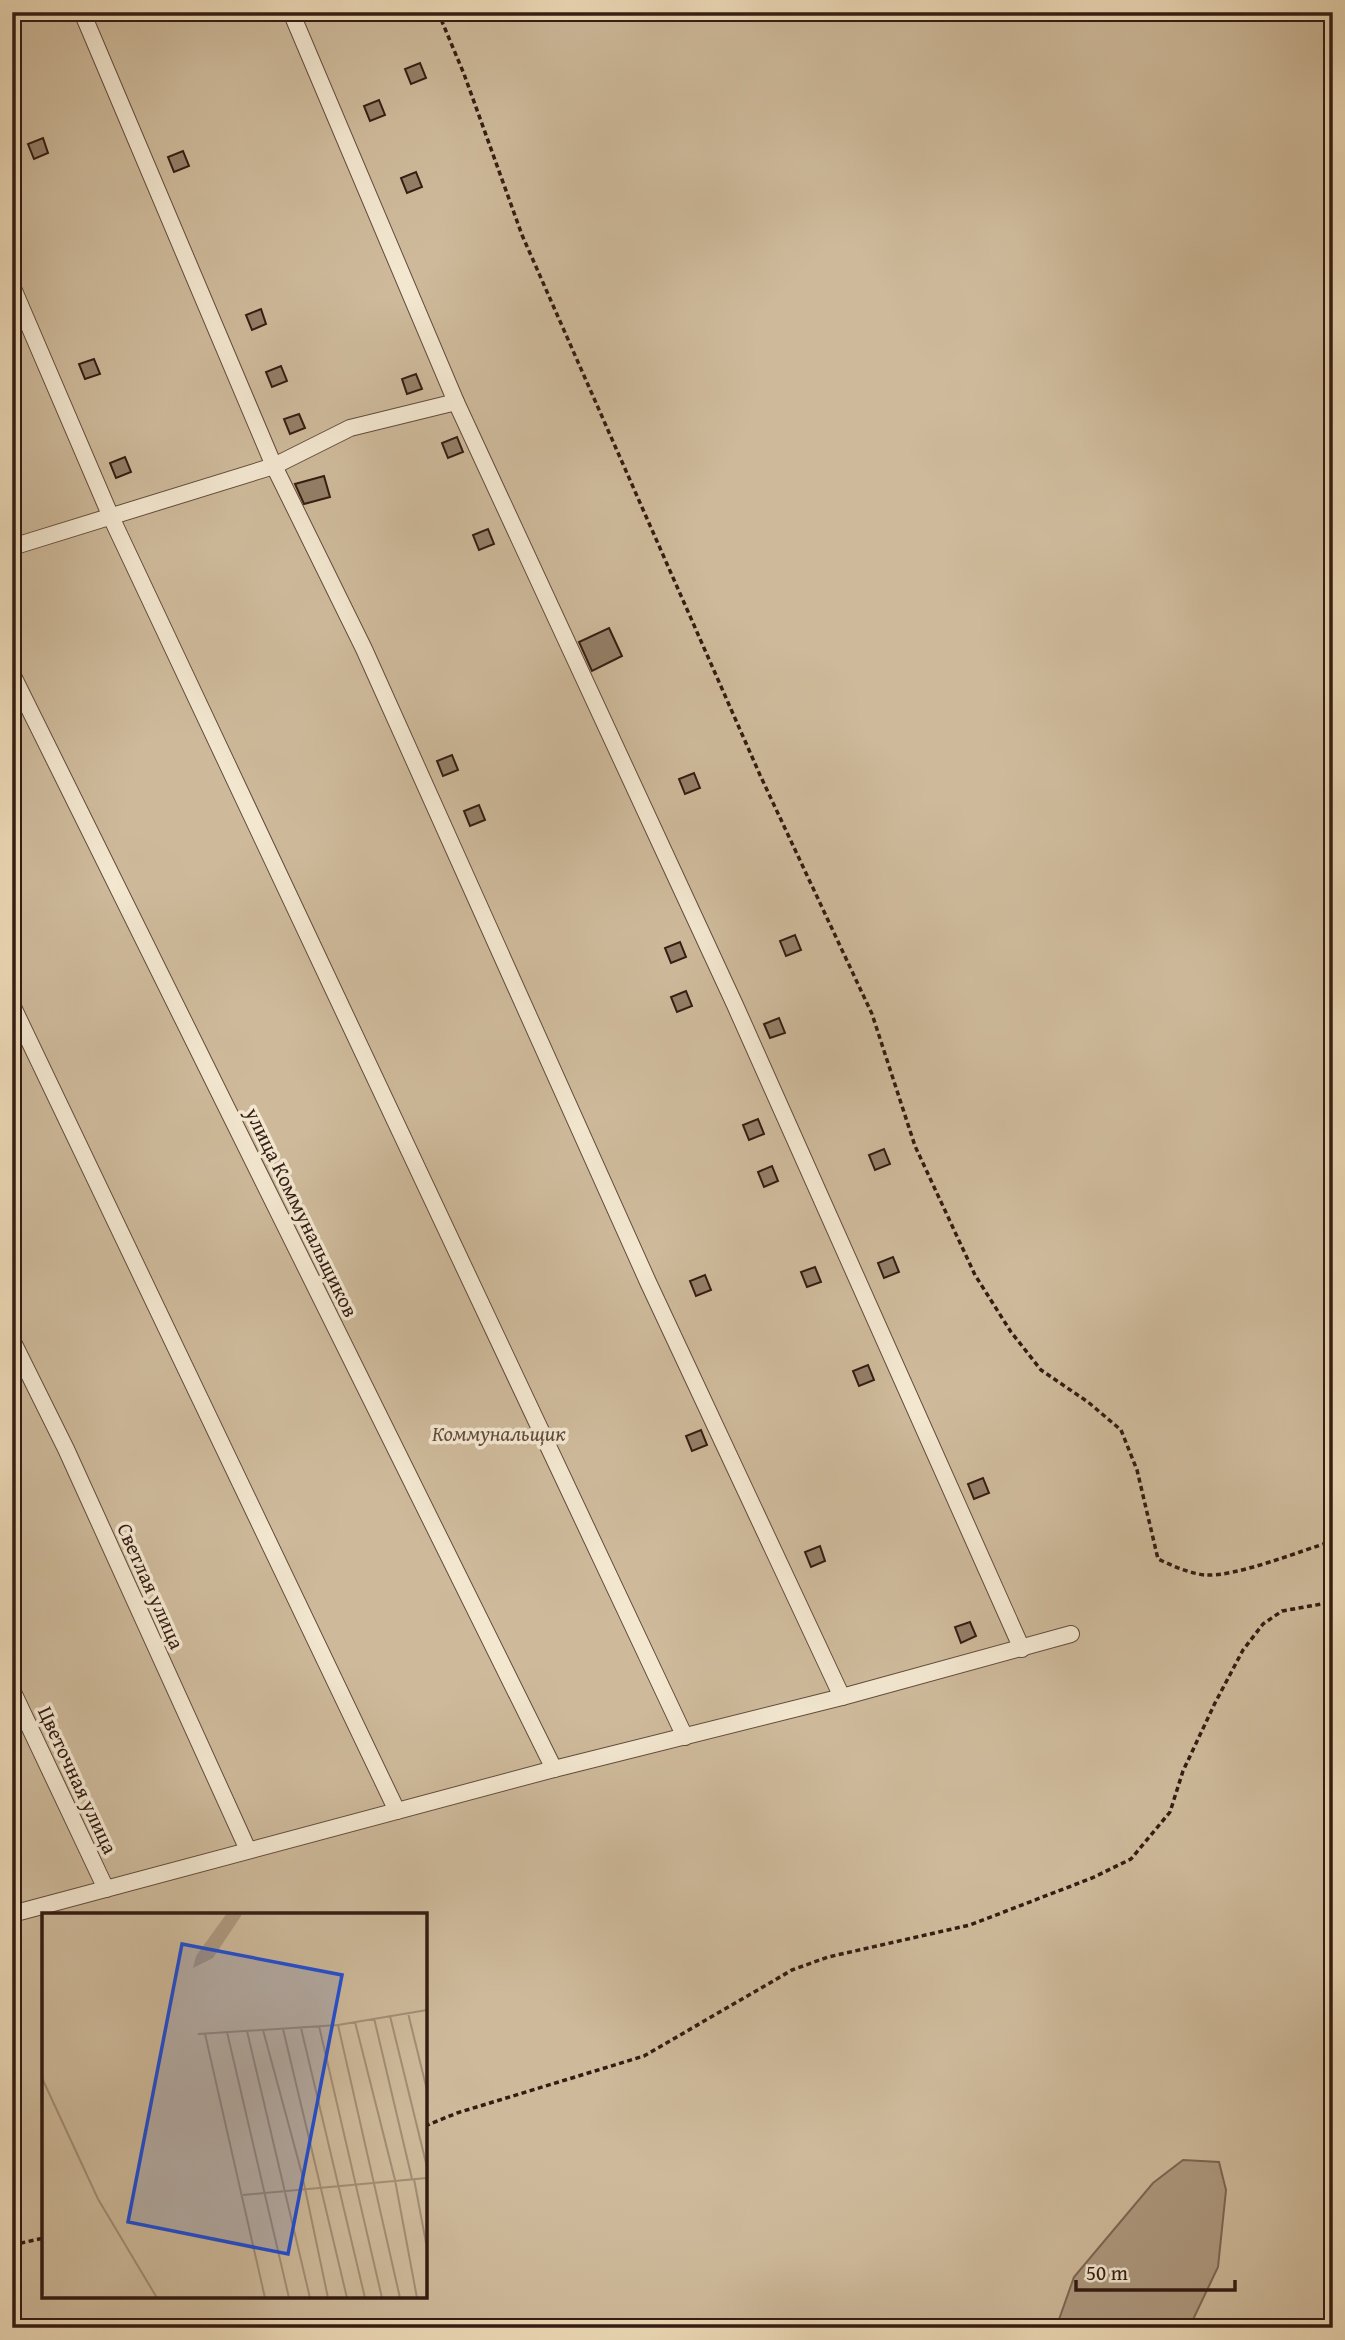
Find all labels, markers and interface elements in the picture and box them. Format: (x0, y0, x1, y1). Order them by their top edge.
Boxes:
street label: улица Коммунальщиков (237, 1101, 366, 1322)
park label: Коммунальщик (432, 1418, 566, 1449)
street label: Светлая улица (109, 1518, 193, 1654)
street label: Цветочная улица (30, 1701, 126, 1859)
inset map (42, 1913, 427, 2298)
scale bar (1076, 2249, 1235, 2293)
text: 50 m (1086, 2257, 1128, 2288)

